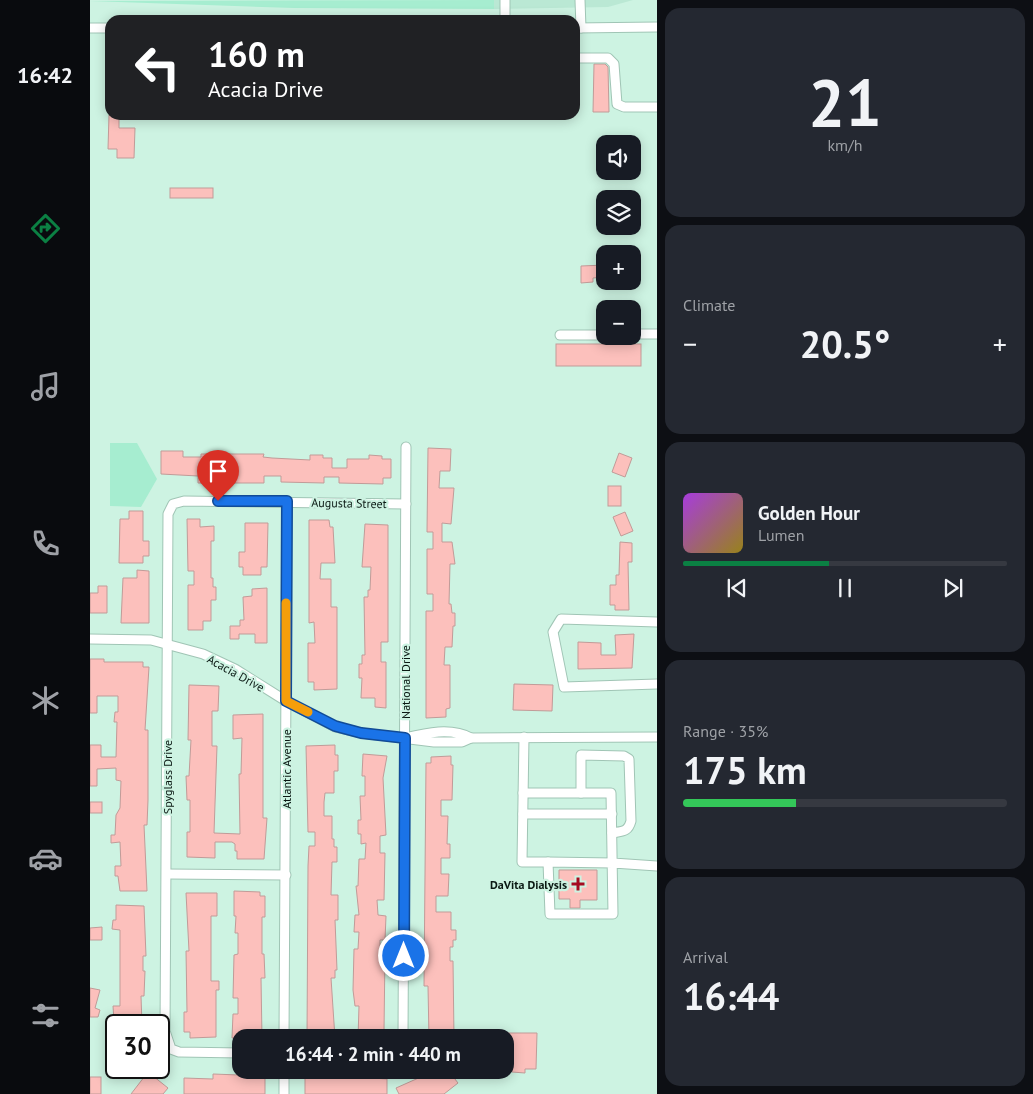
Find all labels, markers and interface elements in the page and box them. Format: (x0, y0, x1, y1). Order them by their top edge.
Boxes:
text: 160 m (208, 31, 305, 77)
icon: left (125, 35, 190, 100)
text: 21 (808, 60, 882, 144)
text: 16:42 (17, 61, 73, 89)
text: Acacia Drive (208, 75, 323, 103)
map controls (596, 135, 641, 345)
button: sound (596, 135, 641, 180)
text: km/h (827, 135, 863, 155)
button: layers (596, 190, 641, 235)
icon: directions (28, 211, 63, 246)
button: + (596, 245, 641, 290)
text: Climate (683, 295, 735, 315)
button: − (596, 300, 641, 345)
text: 20.5° (800, 319, 890, 368)
text: − (683, 325, 697, 362)
text: + (993, 325, 1007, 362)
icon: music (28, 369, 63, 404)
pin (197, 450, 239, 501)
icon: arrive (204, 457, 232, 485)
street label: Augusta Street (311, 495, 387, 511)
text: Golden Hour (758, 501, 860, 525)
text: Lumen (758, 525, 804, 545)
icon: phone (28, 526, 63, 561)
icon: previous (723, 574, 751, 602)
icon: pause (831, 574, 859, 602)
icon: next (939, 574, 967, 602)
street label: National Drive (398, 645, 413, 719)
street label: Acacia Drive (205, 651, 267, 695)
icon: climate (28, 683, 63, 718)
text: Range · 35% (683, 721, 768, 741)
street label: Atlantic Avenue (279, 729, 294, 809)
street label: Spyglass Drive (160, 740, 175, 814)
text: 175 km (683, 745, 807, 794)
icon: car (28, 841, 63, 876)
place label: DaVita Dialysis (490, 877, 567, 892)
marker: DaVita Dialysis (571, 877, 585, 891)
position arrow (377, 929, 429, 981)
text: Arrival (683, 947, 728, 967)
text: 16:44 (683, 971, 779, 1020)
icon: filters (28, 998, 63, 1033)
speed limit sign: 30 (105, 1014, 170, 1079)
text: 16:44 · 2 min · 440 m (285, 1042, 461, 1066)

